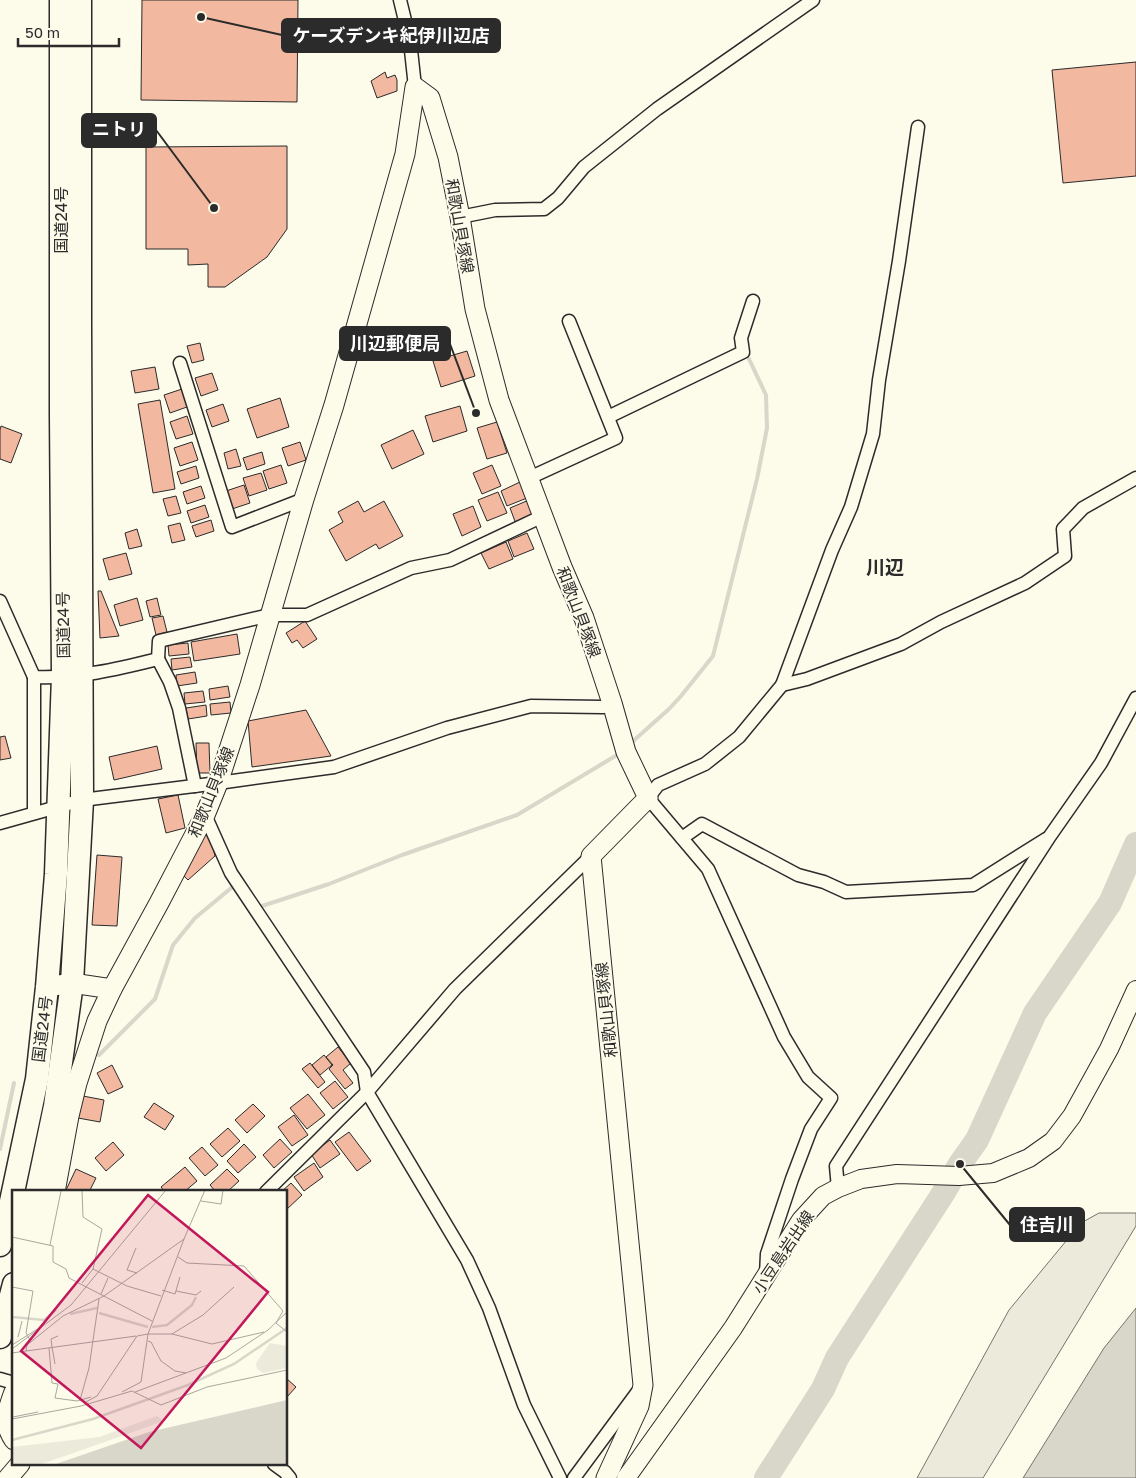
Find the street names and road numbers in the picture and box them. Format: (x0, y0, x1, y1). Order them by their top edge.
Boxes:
street label: 和歌山貝塚線 (442, 177, 478, 275)
street label: 国道24号 (51, 186, 71, 254)
street label: 和歌山貝塚線 (552, 564, 606, 660)
street label: 国道24号 (52, 591, 74, 659)
street label: 和歌山貝塚線 (184, 744, 238, 840)
street label: 和歌山貝塚線 (591, 961, 621, 1059)
street label: 国道24号 (28, 995, 56, 1063)
street label: 小豆島岩出線 (748, 1207, 818, 1297)

